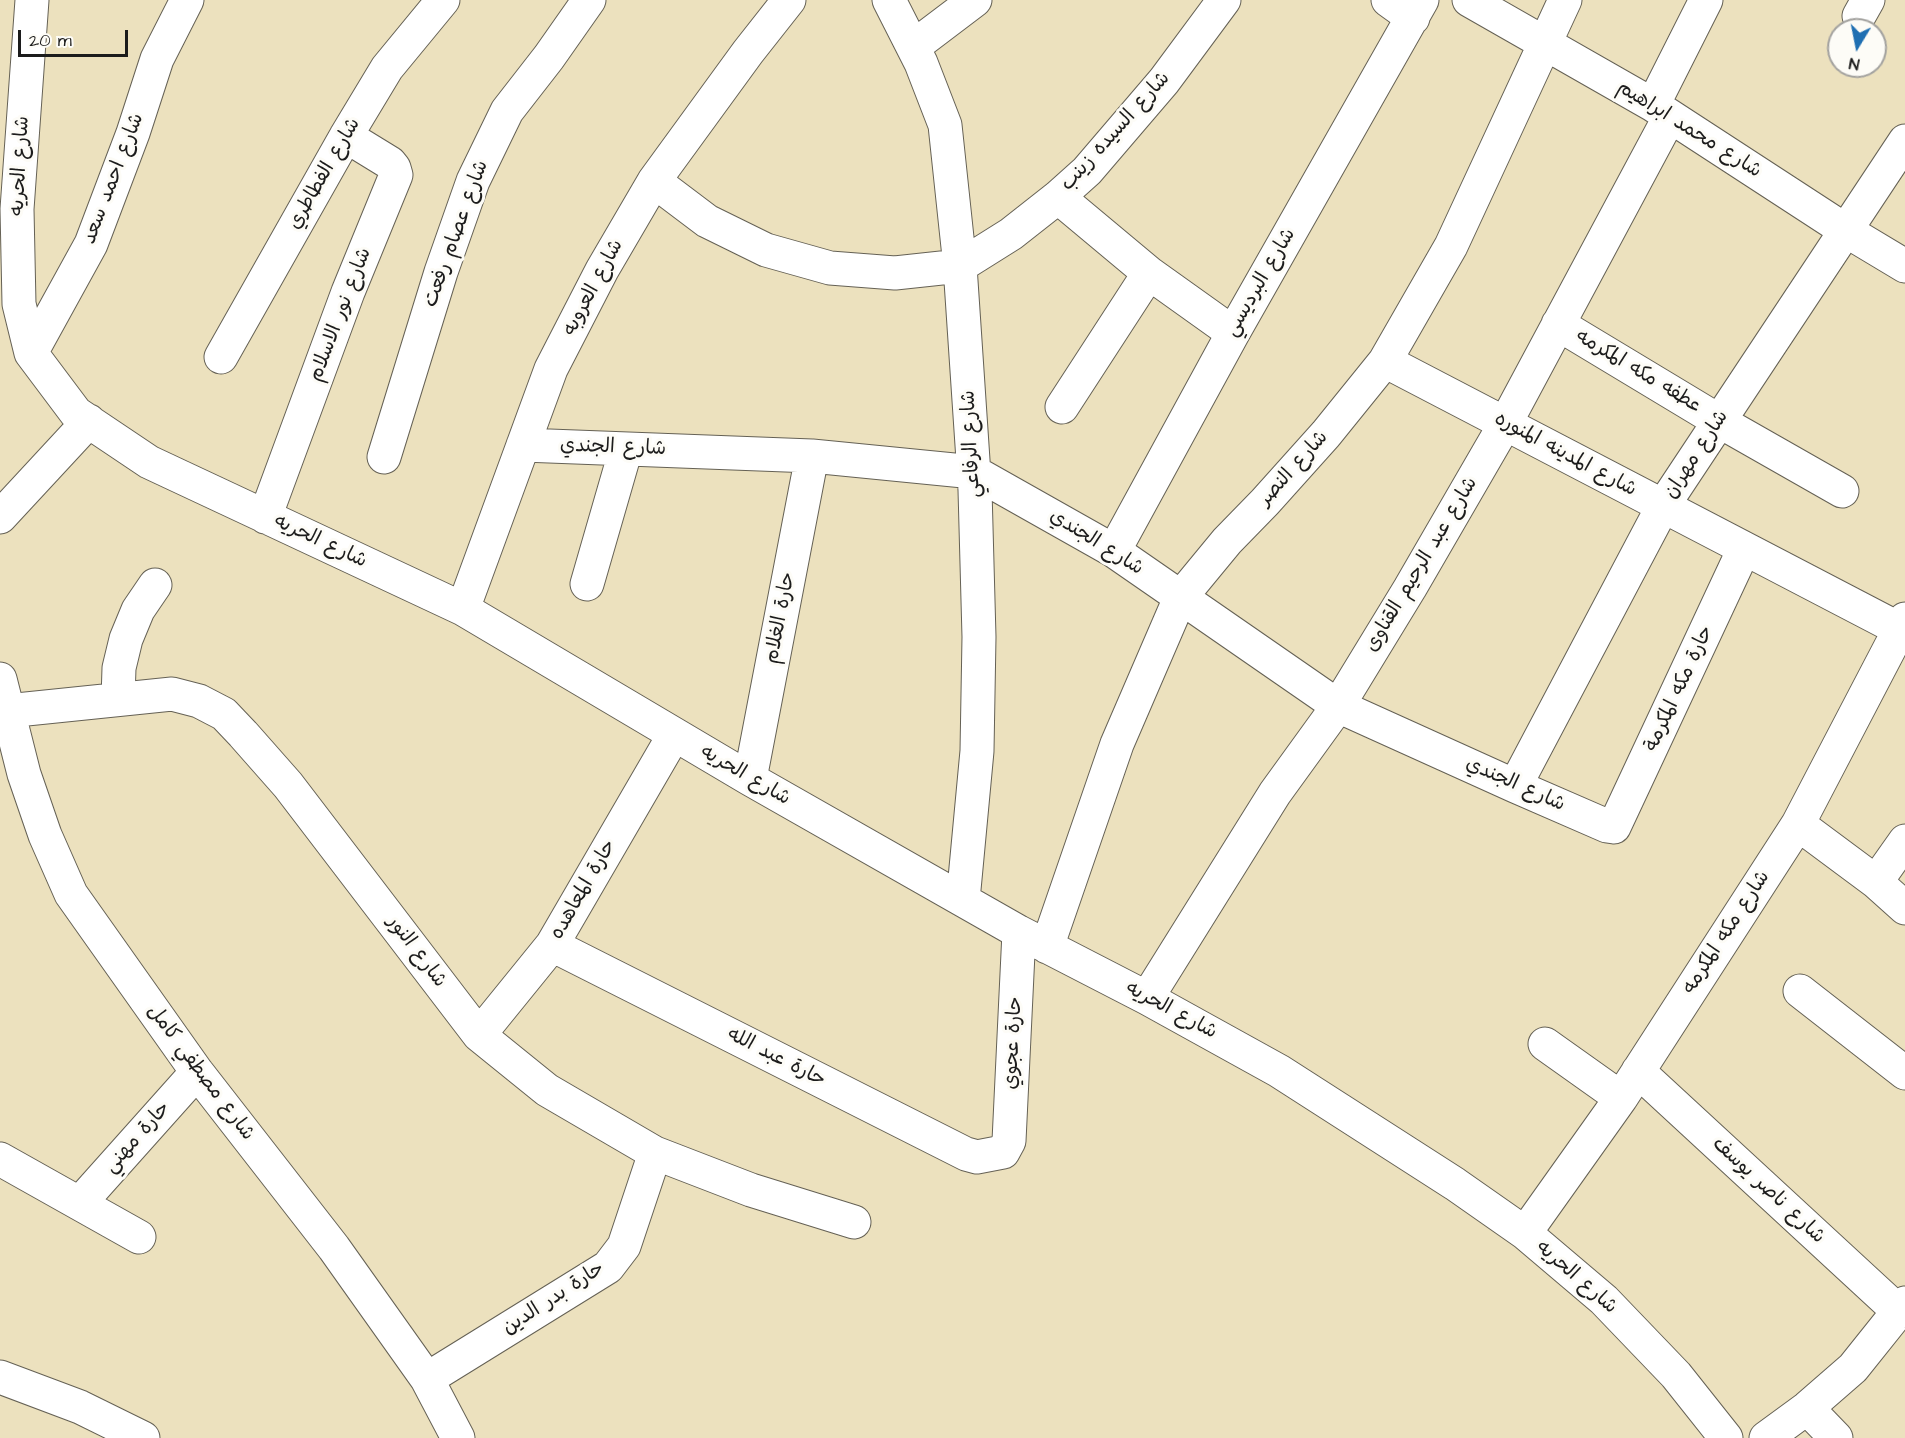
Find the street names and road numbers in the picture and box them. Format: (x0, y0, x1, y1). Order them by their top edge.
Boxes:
street label: شارع السيده زينب (1056, 67, 1176, 197)
street label: شارع محمد ابراهيم (1612, 76, 1766, 184)
street label: شارع احمد سعد (78, 110, 150, 248)
street label: شارع الفطاطري (283, 114, 367, 234)
street label: شارع الحريه (6, 115, 36, 217)
street label: شارع عصام رفعت (419, 157, 495, 311)
street label: شارع البرديسي (1220, 225, 1302, 341)
street label: شارع العروبه (559, 236, 629, 340)
street label: شارع نور الاسلام (304, 245, 378, 385)
street label: عطفه مكه المكرمه (1571, 325, 1705, 419)
street label: شارع الرفاعي (957, 390, 987, 498)
street label: شارع مهران (1660, 406, 1734, 504)
street label: شارع المدينه المنوره (1490, 407, 1640, 503)
street label: شارع النصر (1254, 426, 1334, 512)
street label: شارع الجندي (559, 434, 667, 462)
street label: شارع عبد الرحيم القناوى (1360, 473, 1484, 657)
street label: شارع الجندي (1045, 505, 1147, 581)
street label: شارع الحريه (270, 510, 370, 574)
street label: حارة الغلام (760, 570, 802, 666)
street label: حارة مكه المكرمة (1640, 622, 1720, 756)
street label: شارع الحريه (696, 741, 794, 811)
street label: شارع الجندي (1462, 752, 1568, 818)
street label: حارة المعاهده (546, 836, 622, 944)
street label: شارع مكه المكرمه (1678, 867, 1776, 999)
street label: شارع النور (381, 911, 451, 993)
street label: شارع الحريه (1121, 977, 1221, 1045)
street label: حارة عجوي (1000, 996, 1028, 1090)
street label: شارع مصطفي كامل (141, 1000, 259, 1146)
street label: حارة عبد الله (723, 1023, 829, 1093)
street label: حارة مهني (100, 1097, 176, 1179)
street label: شارع ناصر يوسف (1707, 1133, 1829, 1249)
street label: شارع الحريه (1530, 1236, 1622, 1320)
street label: حارة بدر الدين (498, 1257, 610, 1341)

